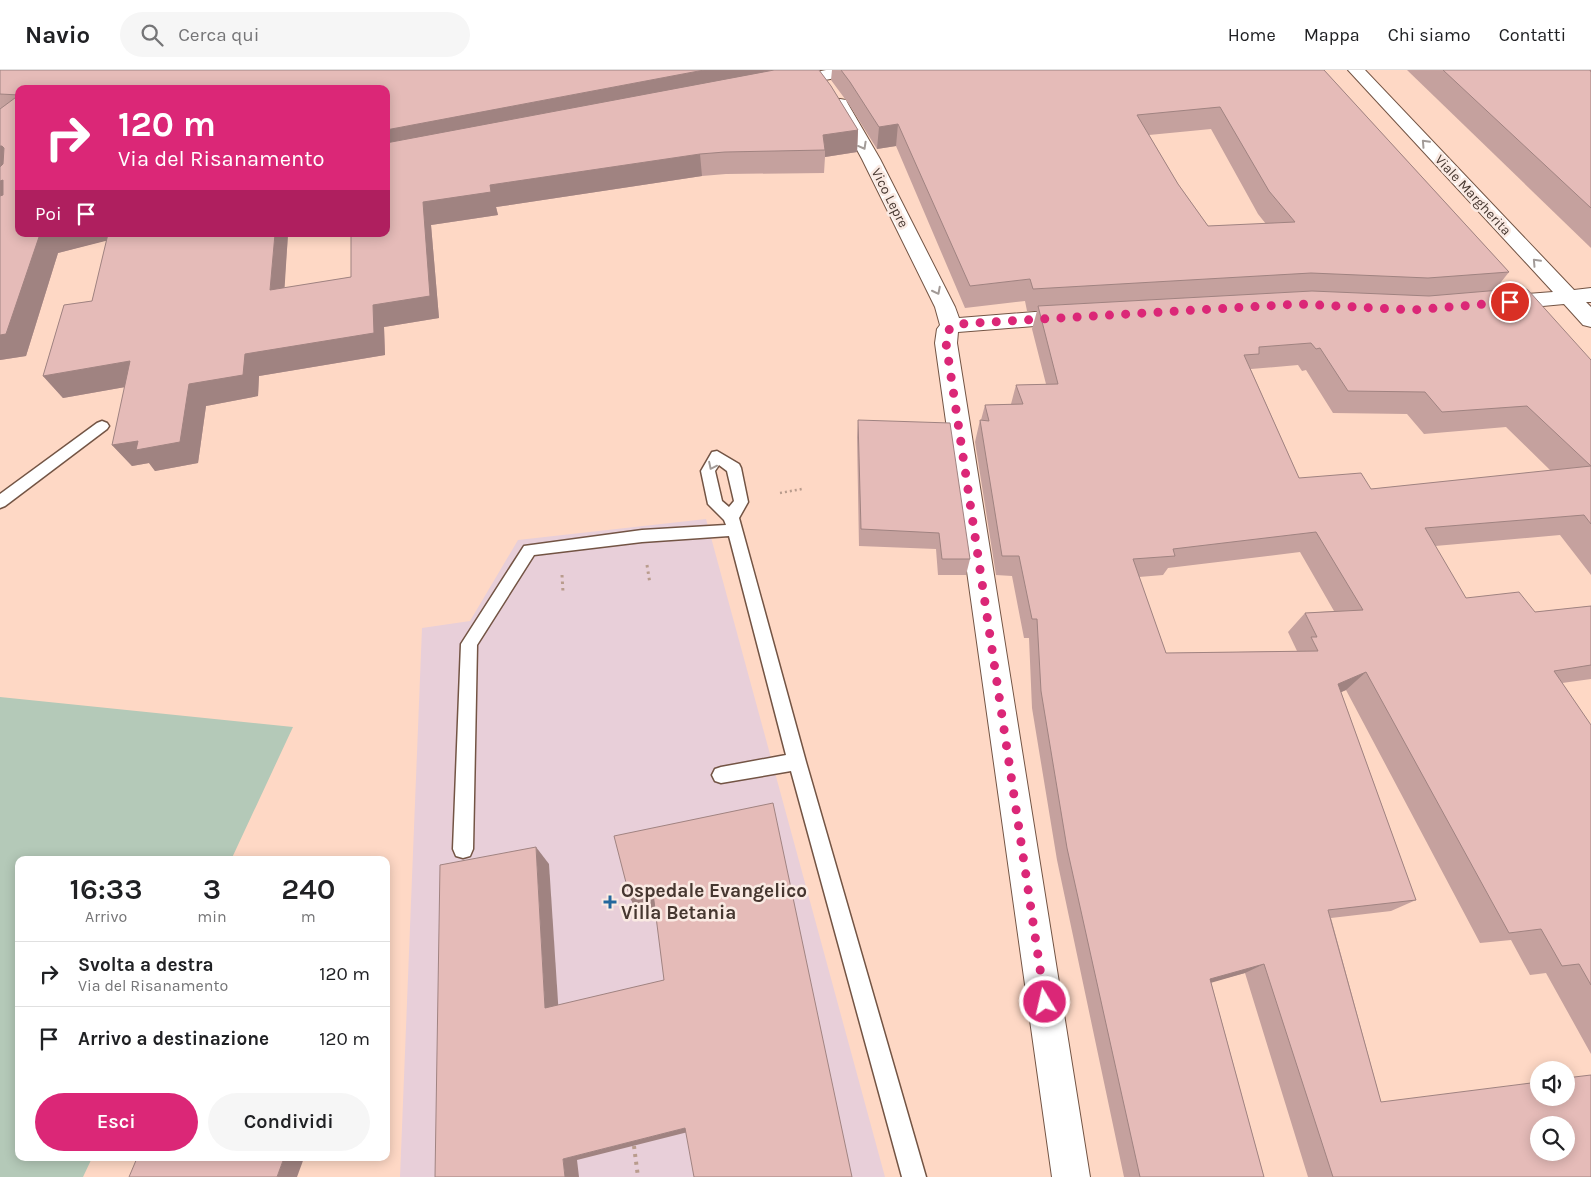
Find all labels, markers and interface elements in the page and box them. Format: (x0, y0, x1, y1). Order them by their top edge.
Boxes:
search box (120, 12, 470, 57)
text: Navio (25, 21, 90, 49)
icon: search (138, 21, 166, 49)
text: Cerca qui (178, 24, 260, 46)
text: Home (1228, 24, 1276, 46)
text: Mappa (1304, 24, 1360, 46)
text: Chi siamo (1388, 24, 1471, 46)
text: Contatti (1499, 24, 1566, 46)
text: 120 m (118, 104, 216, 145)
icon: right (35, 105, 100, 170)
one-way arrow (857, 140, 867, 149)
one-way arrow (1422, 140, 1431, 149)
text: Via del Risanamento (118, 146, 325, 172)
street label: Viale Margherita (1431, 151, 1515, 239)
street label: Vico Lepre (868, 165, 912, 231)
icon: arrive (72, 200, 100, 228)
text: Poi (35, 203, 62, 225)
one-way arrow (1533, 258, 1542, 267)
pin (1489, 281, 1531, 323)
one-way arrow (931, 285, 941, 294)
icon: arrive (1496, 288, 1524, 316)
one-way arrow (709, 460, 719, 469)
text: 16:33 (70, 871, 143, 907)
text: 3 (203, 871, 221, 907)
text: 240 (281, 871, 335, 907)
place label: Ospedale Evangelico Villa Betania (621, 880, 807, 924)
marker: Ospedale Evangelico Villa Betania (603, 895, 617, 909)
text: Arrivo (85, 907, 127, 926)
text: min (197, 907, 227, 926)
text: m (301, 907, 316, 926)
text: Svolta a destra (78, 954, 214, 976)
icon: right (35, 960, 63, 988)
text: 120 m (319, 963, 370, 985)
position arrow (1018, 975, 1070, 1027)
text: Via del Risanamento (78, 976, 228, 995)
icon: arrive (35, 1025, 63, 1053)
text: Arrivo a destinazione (78, 1028, 269, 1050)
text: 120 m (319, 1028, 370, 1050)
map controls (1530, 1061, 1575, 1161)
button: sound (1530, 1061, 1575, 1106)
button: Esci (35, 1093, 198, 1151)
button: Condividi (208, 1093, 370, 1151)
button: search (1530, 1116, 1575, 1161)

